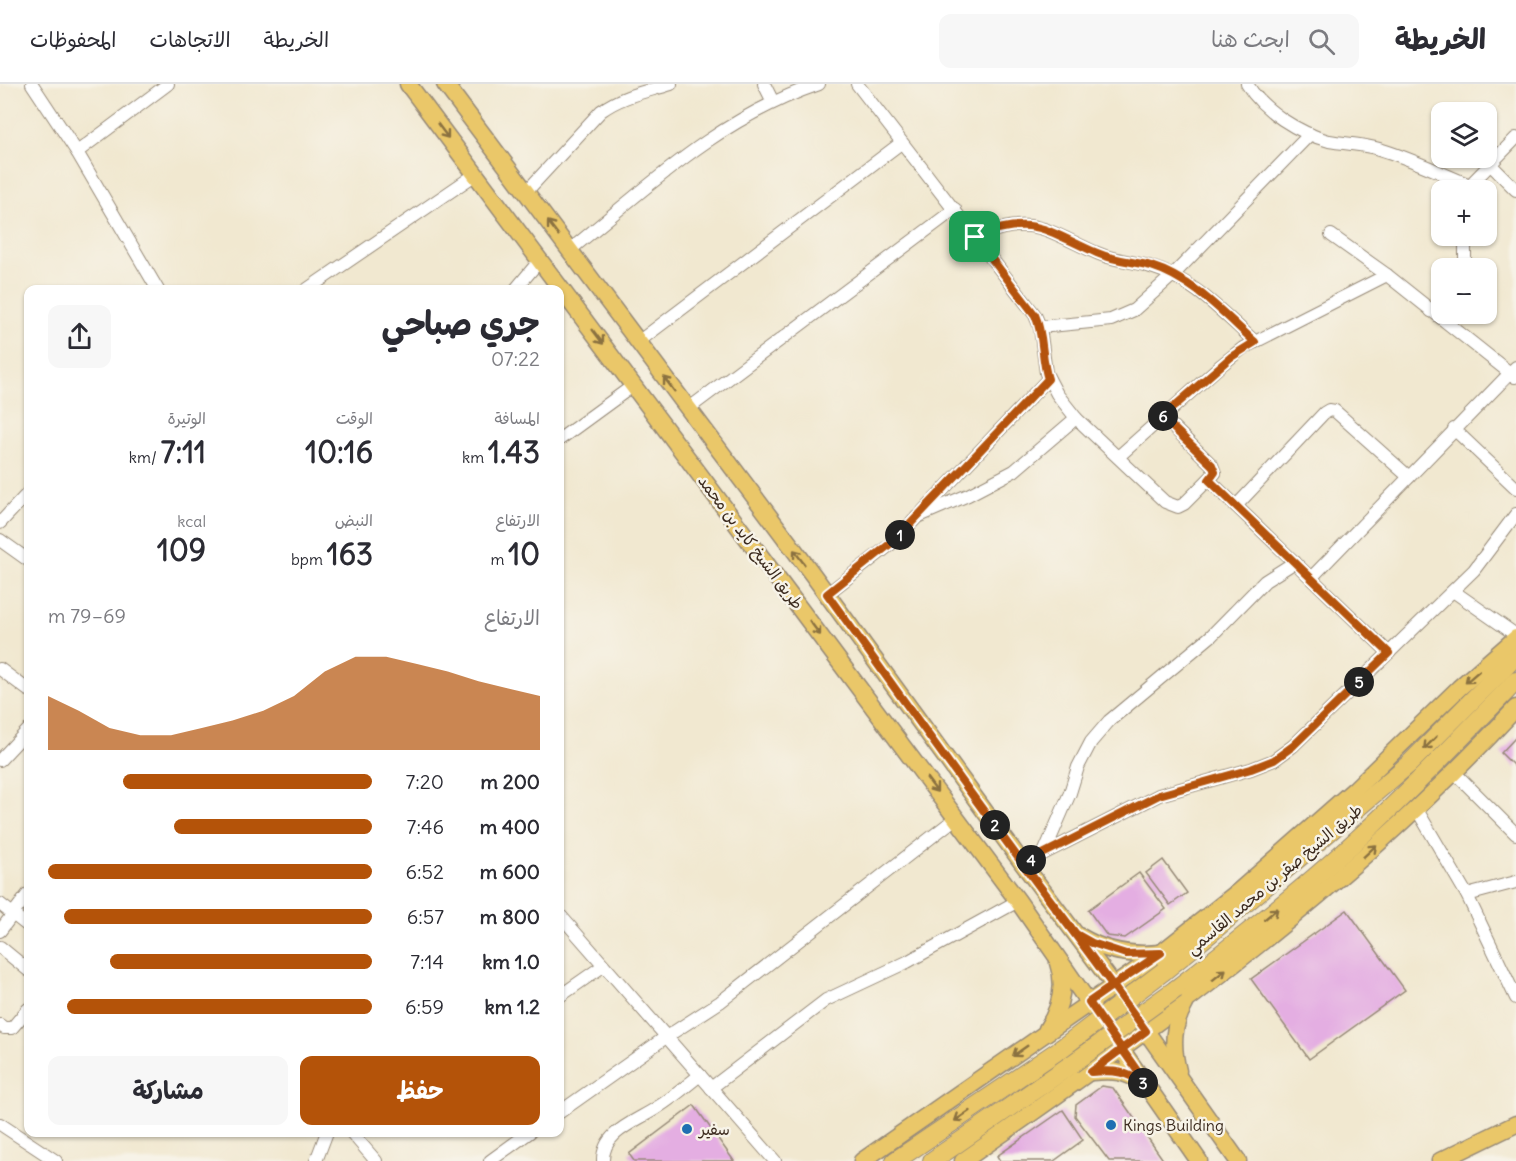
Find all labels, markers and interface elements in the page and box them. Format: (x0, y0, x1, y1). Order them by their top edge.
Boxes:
search box (939, 14, 1359, 68)
text: الخريطة (1395, 21, 1486, 57)
text: ابحث هنا (1211, 25, 1290, 53)
icon: search (1305, 25, 1338, 58)
text: المحفوظات (30, 26, 116, 53)
text: الاتجاهات (149, 26, 231, 53)
text: الخريطة (264, 26, 329, 53)
map controls (1431, 102, 1497, 324)
button: layers (1431, 102, 1497, 168)
one-way arrow (437, 122, 450, 138)
button: + (1431, 180, 1497, 246)
pin (949, 211, 1000, 262)
one-way arrow (547, 220, 559, 236)
icon: arrive (958, 220, 991, 253)
button: − (1431, 258, 1497, 324)
text: جري صباحي (381, 302, 540, 344)
button: share (48, 305, 111, 368)
one-way arrow (592, 329, 605, 345)
text: 07:22 (491, 346, 540, 371)
one-way arrow (663, 377, 676, 393)
pin: 6 (1148, 401, 1178, 431)
text: 6 (1158, 406, 1168, 426)
text: الوتيرة (167, 408, 206, 428)
text: الوقت (336, 408, 373, 428)
text: المسافة (494, 408, 540, 428)
text: 7:11 (161, 433, 206, 471)
text: 10:16 (305, 433, 373, 471)
text: 1.43 (488, 433, 540, 471)
text: /km (129, 447, 161, 467)
text: km (462, 447, 488, 467)
street label: طريق الشيخ كايد بن محمد (693, 471, 808, 614)
text: النبض (335, 510, 373, 530)
text: الارتفاع (495, 510, 540, 530)
text: kcal (177, 511, 206, 531)
pin: 1 (885, 520, 915, 550)
text: 1 (897, 525, 903, 545)
text: 109 (157, 531, 206, 569)
text: 163 (327, 535, 373, 573)
text: 10 (508, 535, 540, 573)
text: bpm (291, 549, 327, 569)
text: m (490, 549, 508, 569)
one-way arrow (793, 549, 806, 565)
text: 69–79 m (48, 603, 126, 628)
text: الارتفاع (484, 605, 540, 630)
one-way arrow (809, 620, 821, 636)
pin: 5 (1344, 667, 1374, 697)
one-way arrow (1465, 670, 1480, 684)
text: 5 (1354, 672, 1364, 692)
one-way arrow (1423, 735, 1438, 750)
text: 7:20 (406, 769, 444, 794)
text: 200 m (480, 769, 540, 794)
one-way arrow (925, 776, 938, 792)
street label: طريق الشيخ صقر بن محمد القاسمي (1182, 800, 1369, 962)
pin: 2 (980, 810, 1010, 840)
text: 7:46 (407, 814, 444, 839)
text: 400 m (480, 814, 540, 839)
text: 2 (991, 815, 999, 835)
one-way arrow (1362, 844, 1377, 858)
pin: 4 (1016, 845, 1046, 875)
text: 4 (1026, 850, 1036, 870)
text: 6:52 (405, 859, 444, 884)
text: 600 m (480, 859, 540, 884)
text: 6:57 (407, 904, 444, 929)
text: 800 m (480, 904, 540, 929)
one-way arrow (1263, 907, 1279, 920)
text: 7:14 (410, 949, 444, 974)
text: 1.0 km (482, 949, 540, 974)
one-way arrow (1211, 968, 1226, 982)
text: 6:59 (405, 994, 444, 1019)
text: 1.2 km (484, 994, 540, 1019)
one-way arrow (1012, 1045, 1029, 1057)
button: مشاركة (48, 1056, 288, 1125)
button: حفظ (300, 1056, 540, 1125)
pin: 3 (1128, 1068, 1158, 1098)
text: 3 (1138, 1073, 1148, 1093)
one-way arrow (954, 1110, 970, 1122)
place label: Kings Building (1123, 1115, 1224, 1135)
marker: Kings Building (1104, 1118, 1118, 1132)
place label: سفير (697, 1119, 730, 1139)
marker: سفير (680, 1122, 694, 1136)

